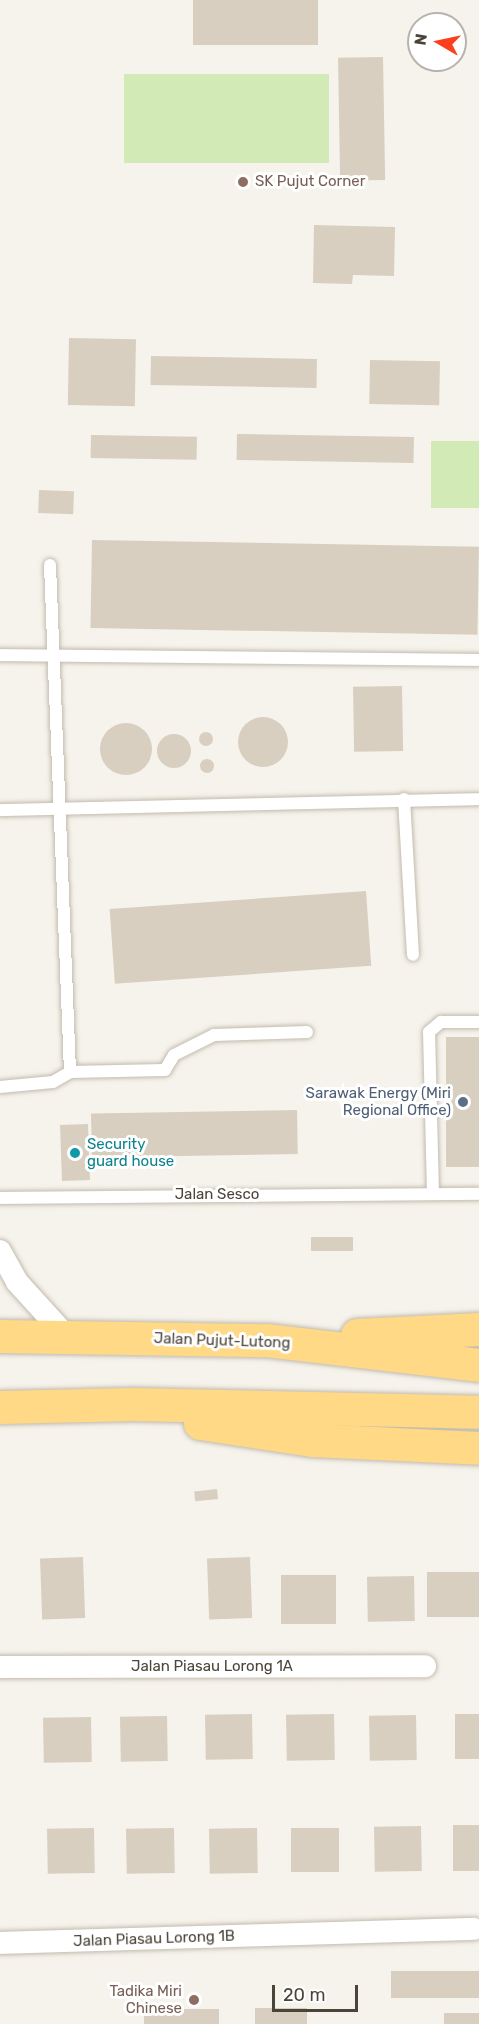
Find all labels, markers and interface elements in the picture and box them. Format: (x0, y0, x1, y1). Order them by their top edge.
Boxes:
north arrow (407, 12, 467, 72)
text: N (410, 32, 431, 47)
place label: SK Pujut Corner (255, 173, 366, 191)
marker: SK Pujut Corner (236, 175, 250, 189)
place label: Sarawak Energy (Miri Regional Office) (305, 1084, 451, 1119)
marker: Sarawak Energy (Miri Regional Office) (456, 1095, 470, 1109)
place label: Security guard house (87, 1135, 174, 1170)
marker: Security guard house (68, 1146, 82, 1160)
street label: Jalan Sesco (175, 1186, 259, 1204)
street label: Jalan Pujut-Lutong (153, 1330, 291, 1352)
street label: Jalan Piasau Lorong 1A (131, 1658, 293, 1676)
street label: Jalan Piasau Lorong 1B (73, 1927, 235, 1951)
scale bar (275, 1973, 360, 2011)
place label: Tadika Miri Chinese (109, 1982, 182, 2017)
text: 20 m (283, 1984, 325, 2006)
marker: Tadika Miri Chinese (187, 1993, 201, 2007)

